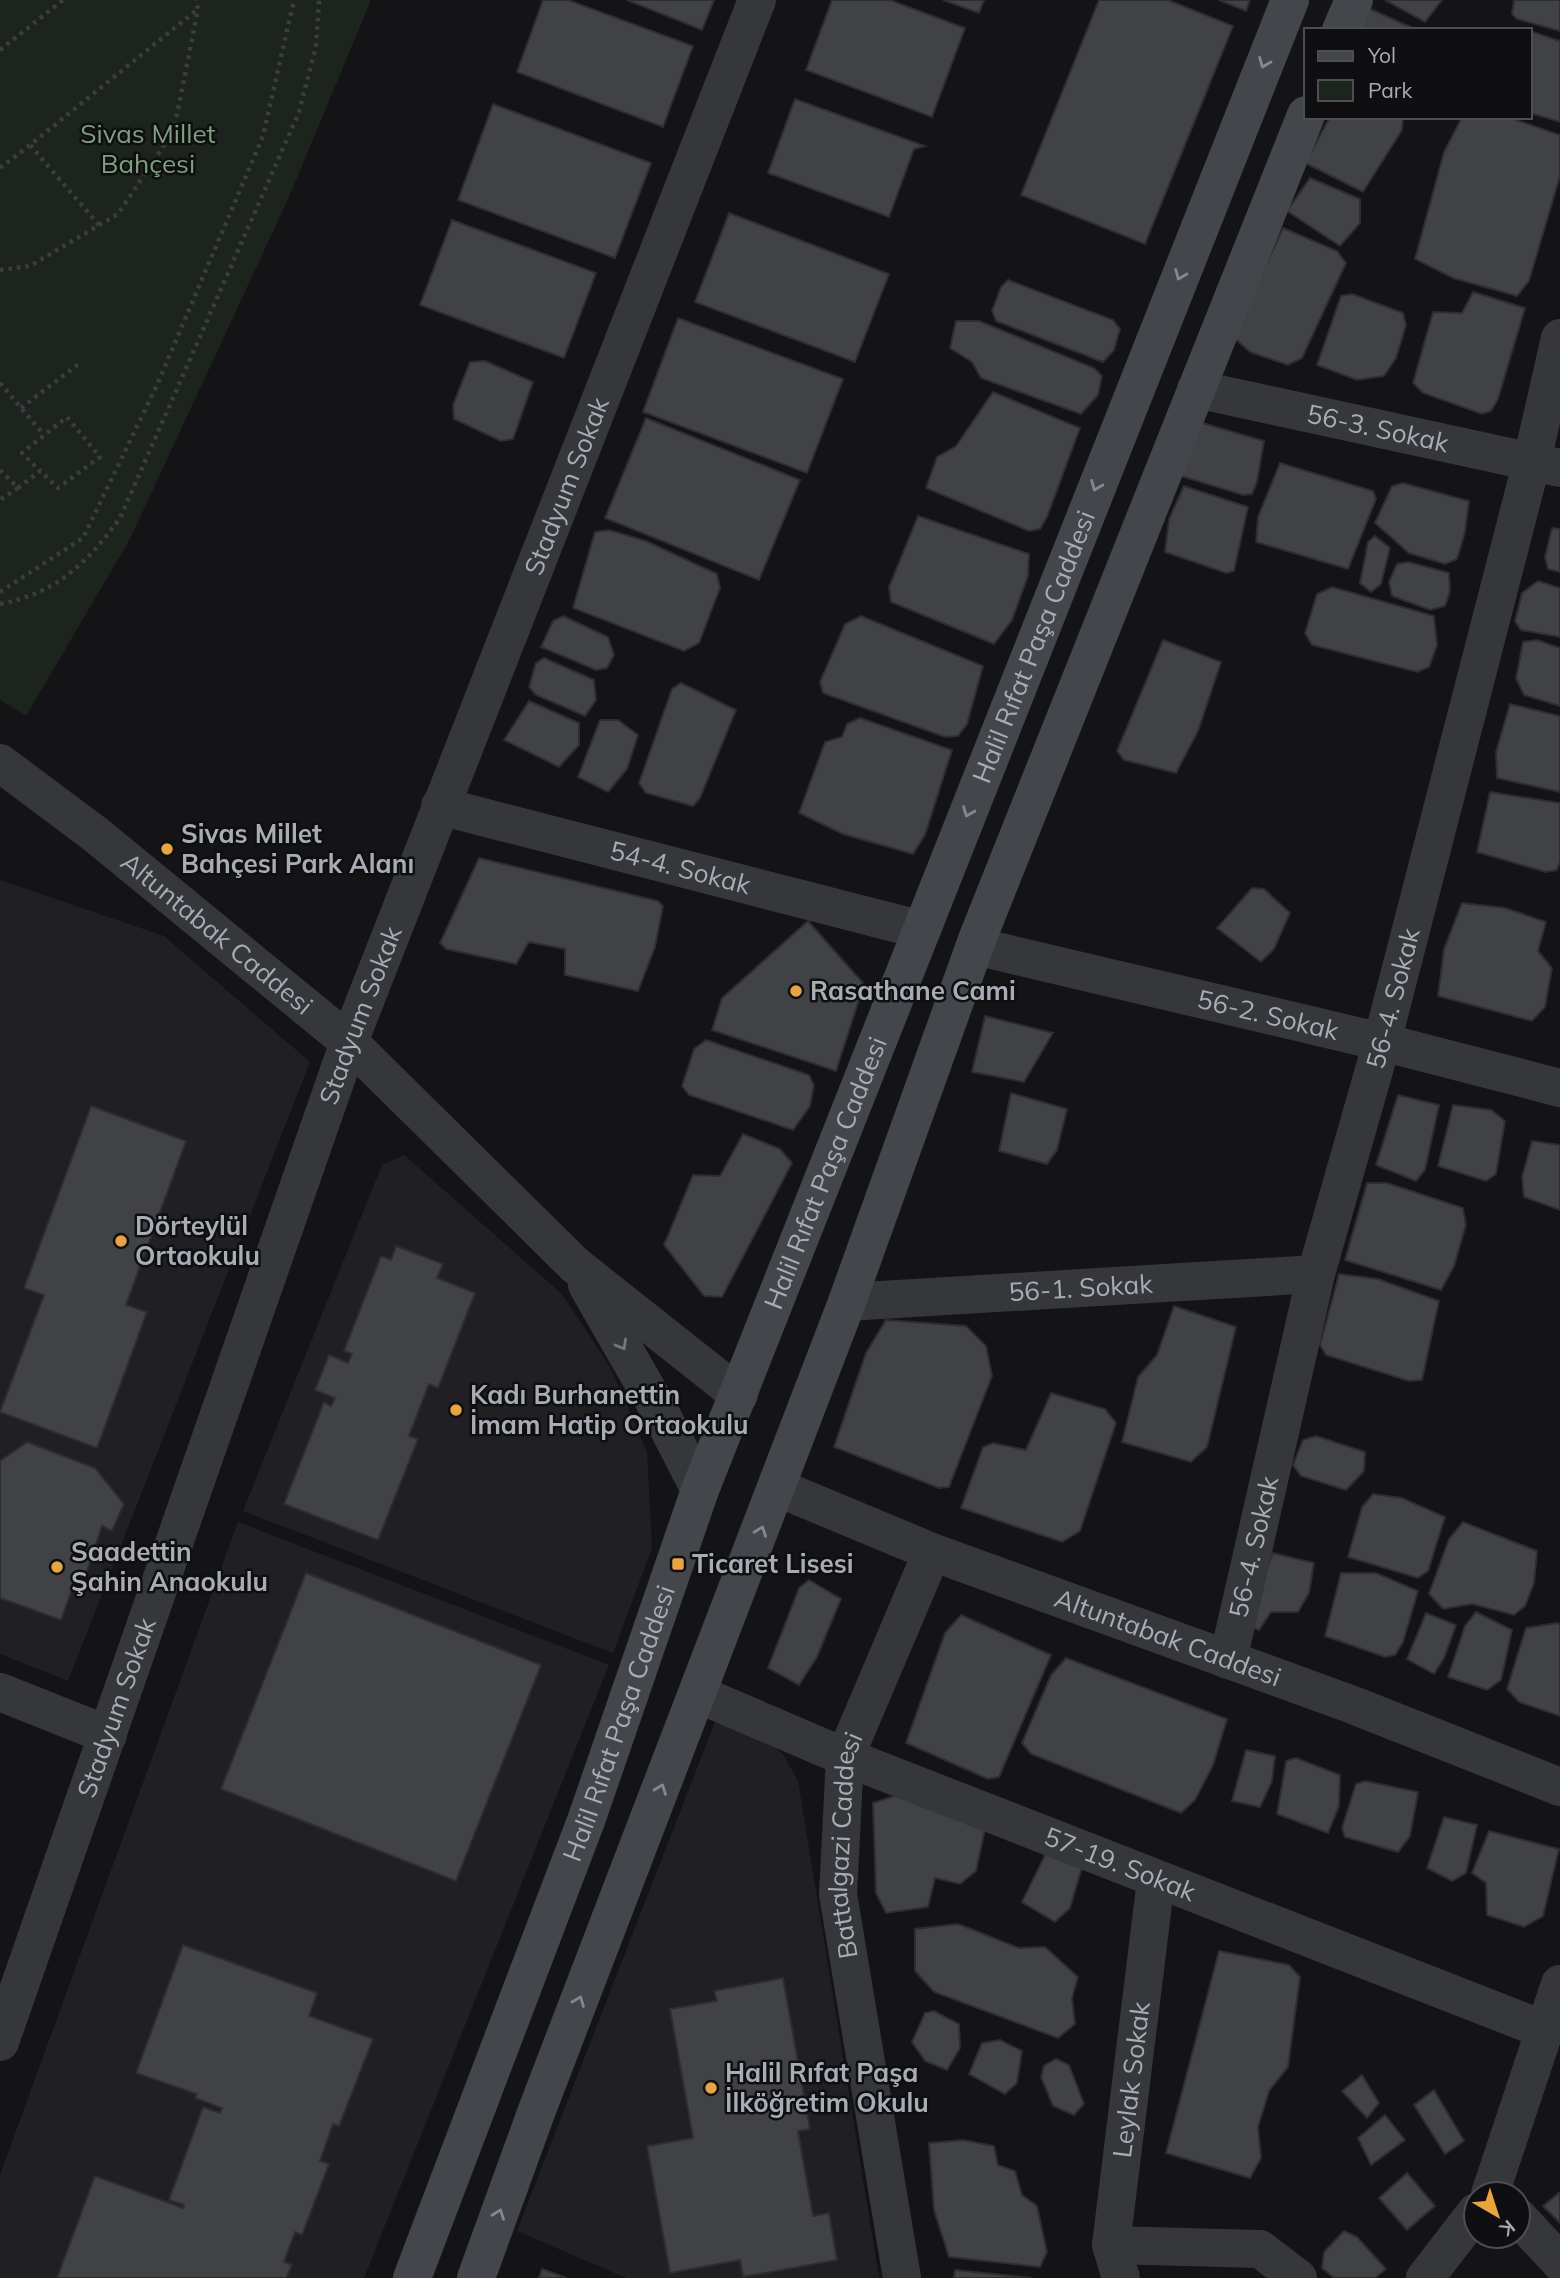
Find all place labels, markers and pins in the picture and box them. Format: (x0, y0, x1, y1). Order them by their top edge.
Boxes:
place label: Sivas Millet Bahçesi Park Alanı (181, 817, 414, 880)
marker: Sivas Millet Bahçesi Park Alanı (159, 841, 175, 857)
place label: Rasathane Cami (810, 974, 1016, 1007)
marker: Rasathane Cami (788, 983, 804, 999)
place label: Dörteylül Ortaokulu (135, 1209, 260, 1272)
marker: Dörteylül Ortaokulu (113, 1233, 129, 1249)
place label: Kadı Burhanettin İmam Hatip Ortaokulu (470, 1378, 748, 1441)
marker: Kadı Burhanettin İmam Hatip Ortaokulu (448, 1402, 464, 1418)
place label: Saadettin Şahin Anaokulu (71, 1535, 268, 1598)
place label: Ticaret Lisesi (692, 1547, 854, 1580)
marker: Ticaret Lisesi (670, 1556, 686, 1572)
marker: Saadettin Şahin Anaokulu (49, 1559, 65, 1575)
place label: Halil Rıfat Paşa İlköğretim Okulu (725, 2056, 929, 2119)
marker: Halil Rıfat Paşa İlköğretim Okulu (703, 2080, 719, 2096)

